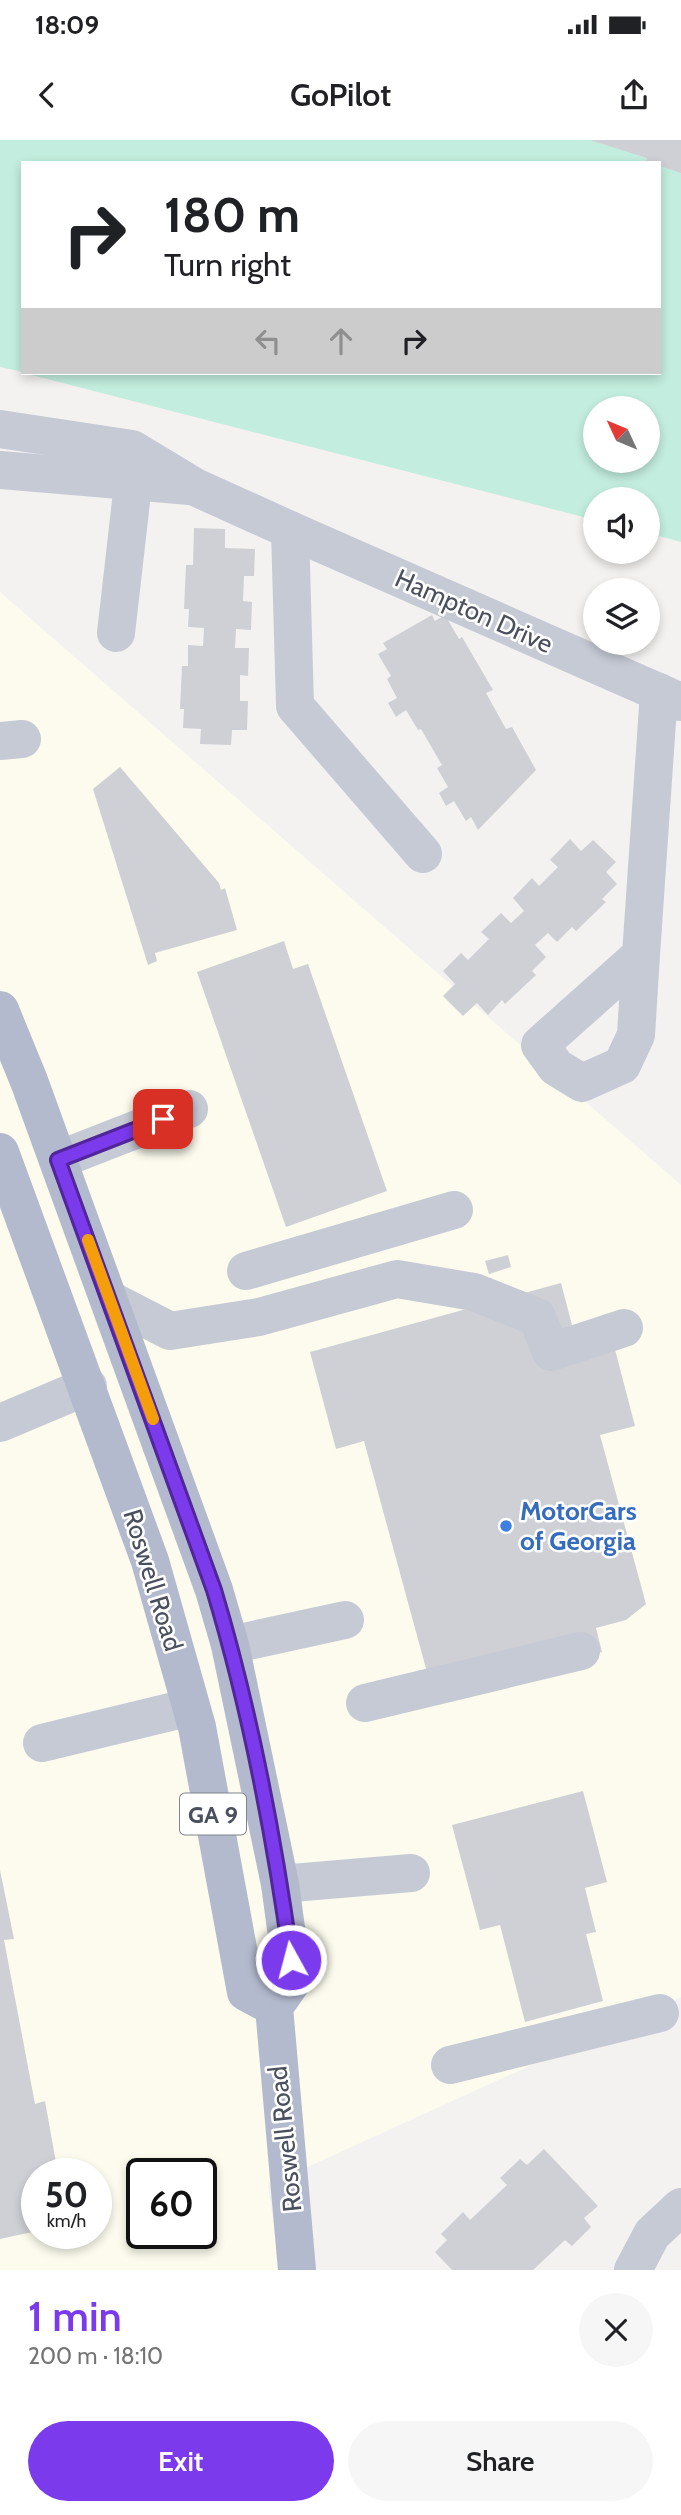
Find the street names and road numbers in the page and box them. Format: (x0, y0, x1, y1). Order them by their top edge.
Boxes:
street label: Hampton Drive (390, 562, 558, 660)
street label: Roswell Road (116, 1505, 190, 1655)
road number: GA 9 (180, 1794, 246, 1834)
street label: Roswell Road (261, 2064, 309, 2214)

